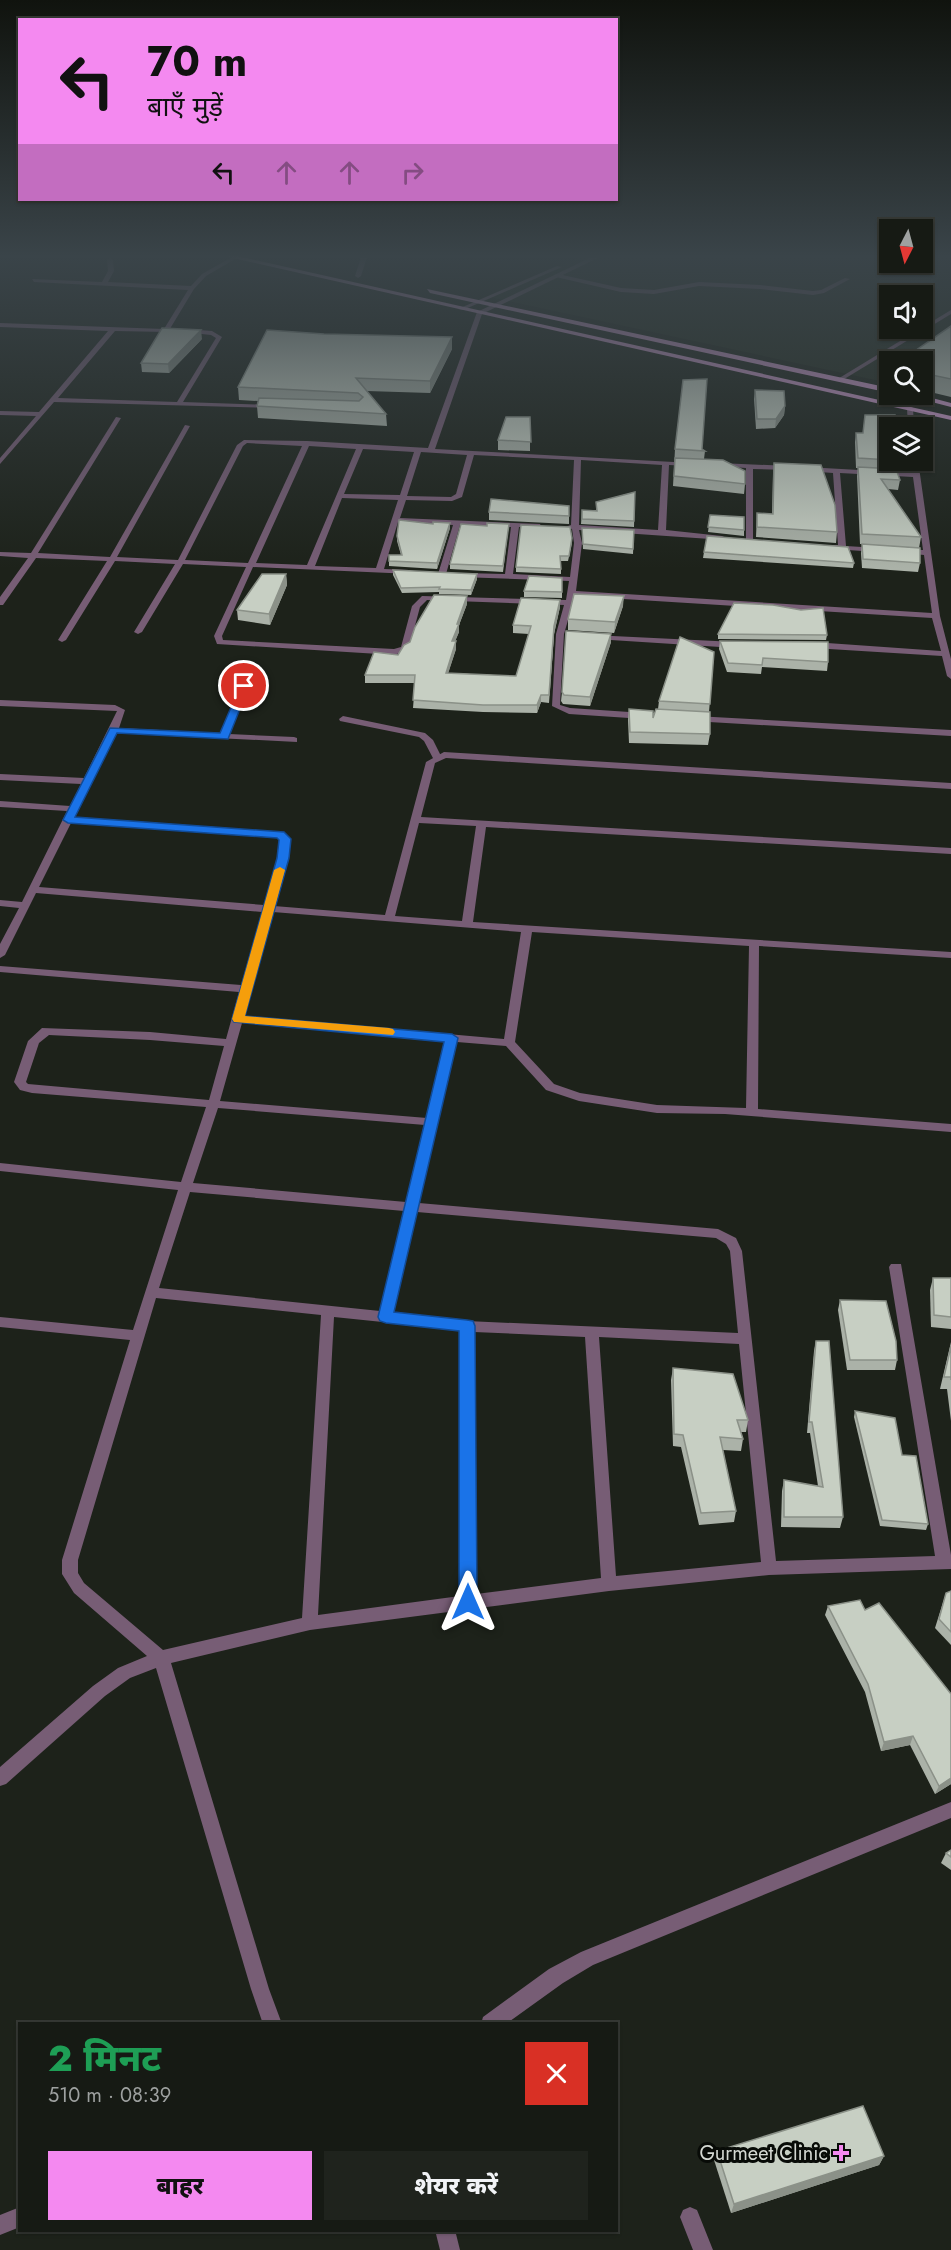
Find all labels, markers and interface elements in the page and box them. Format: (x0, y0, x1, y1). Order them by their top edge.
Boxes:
text: 70 m (147, 31, 247, 92)
icon: left (48, 42, 126, 120)
text: बाएँ मुड़ें (147, 87, 223, 126)
icon: left (207, 156, 240, 189)
icon: ahead (270, 156, 303, 189)
icon: ahead (333, 156, 366, 189)
icon: right (396, 156, 429, 189)
north arrow (879, 219, 933, 273)
map controls (879, 219, 933, 471)
button: sound (879, 285, 933, 339)
button: search (879, 351, 933, 405)
button: layers (879, 417, 933, 471)
pin (218, 660, 269, 711)
icon: arrive (227, 669, 260, 702)
position arrow (436, 1570, 500, 1634)
text: 2 मिनट (48, 2032, 161, 2084)
button: close (525, 2042, 588, 2105)
text: 510 m · 08:39 (48, 2081, 171, 2110)
place label: Gurmeet Clinic (699, 2139, 828, 2168)
marker: Gurmeet Clinic (832, 2144, 850, 2162)
button: बाहर (48, 2151, 312, 2220)
button: शेयर करें (324, 2151, 588, 2220)

